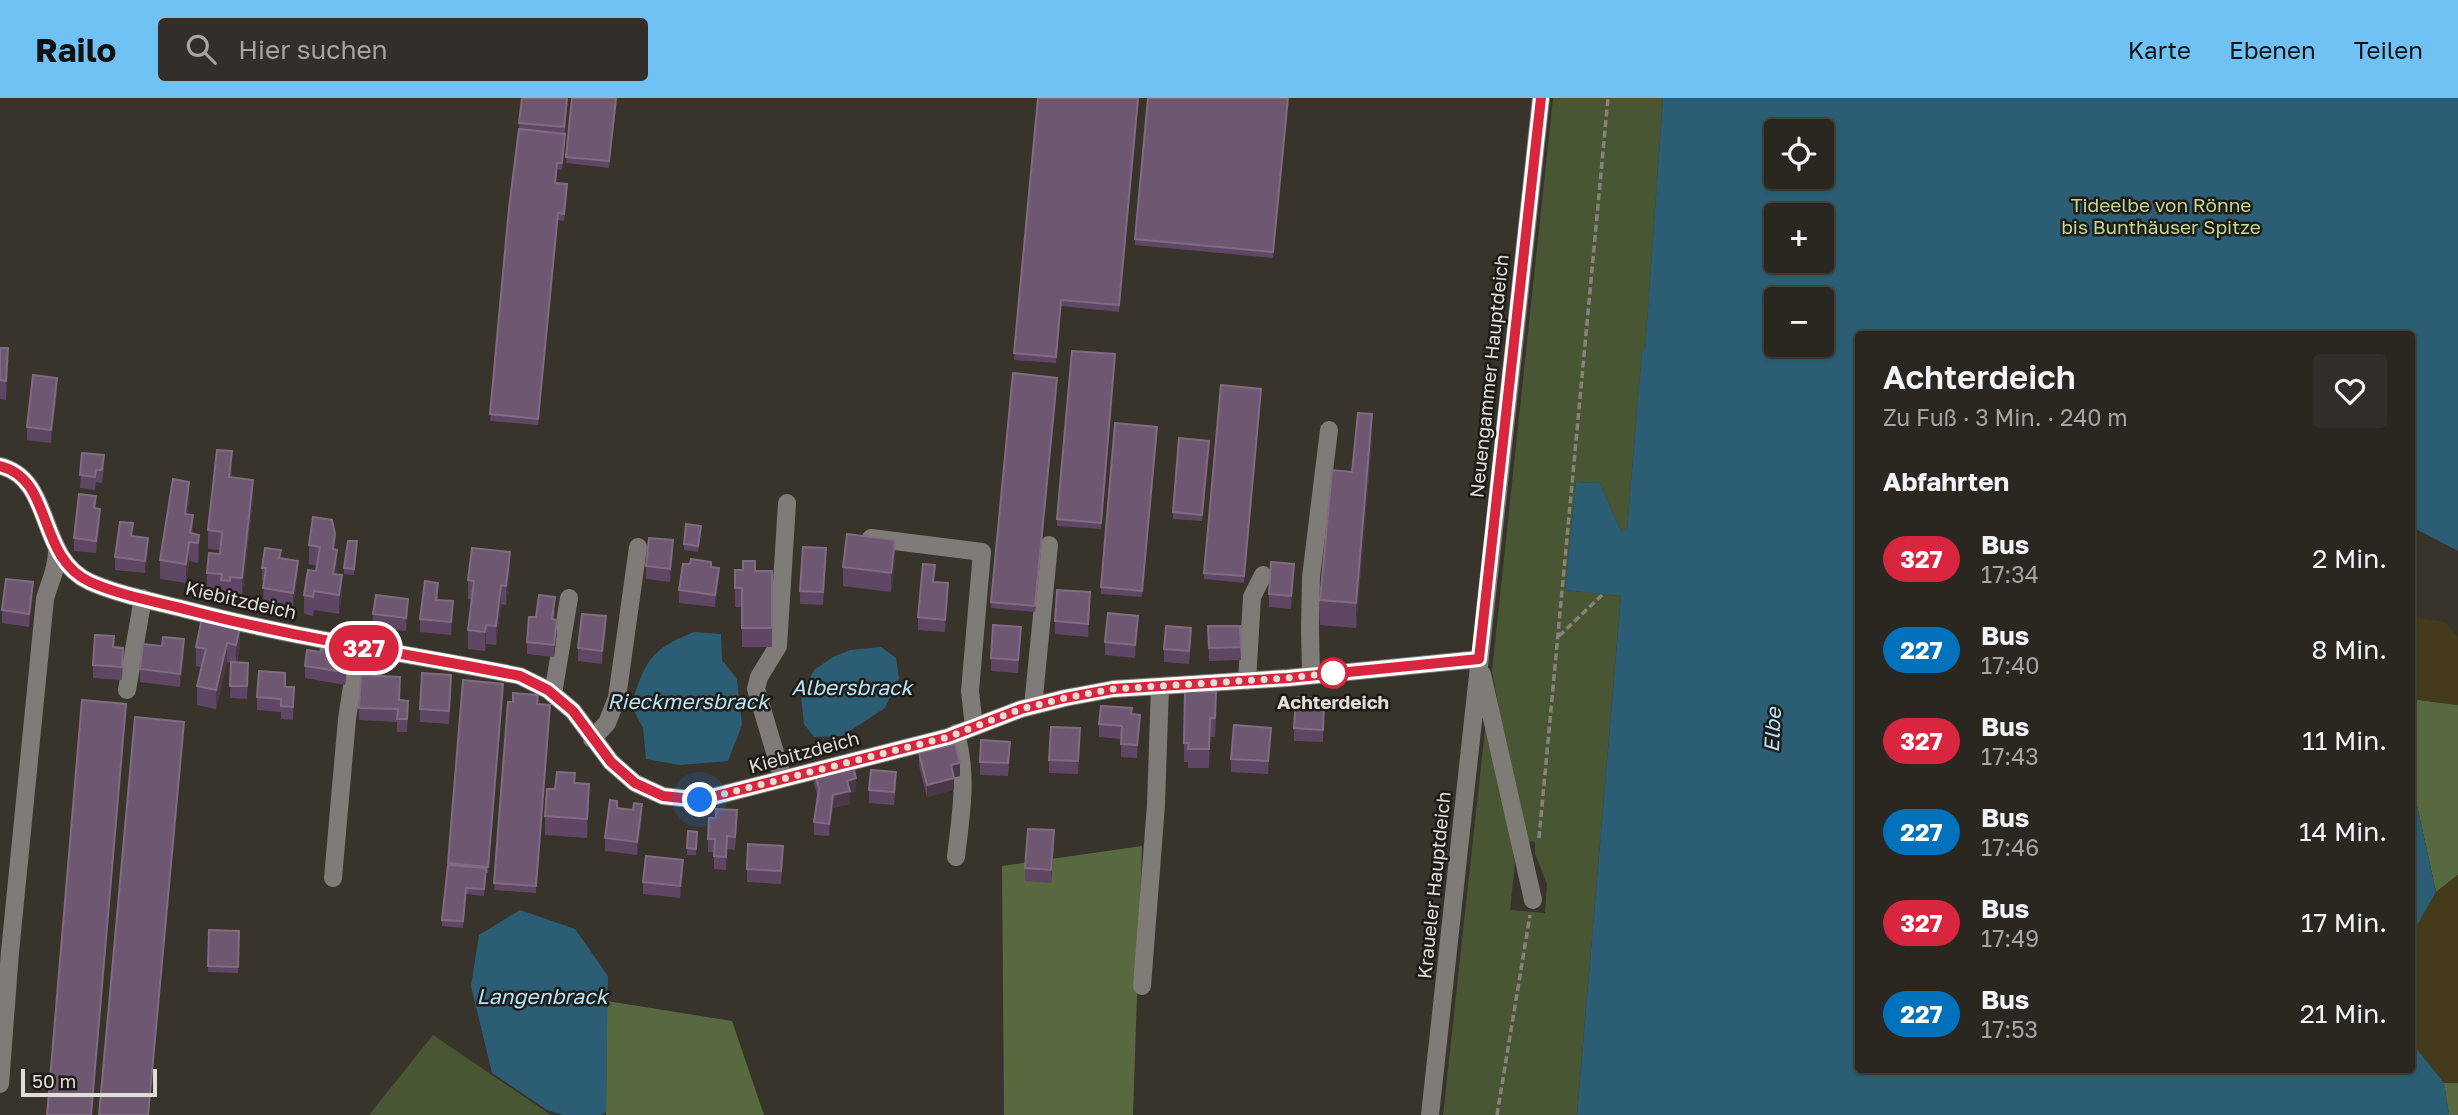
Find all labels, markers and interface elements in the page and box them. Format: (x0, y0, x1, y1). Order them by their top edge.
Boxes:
search box (158, 18, 648, 81)
text: Railo (35, 30, 116, 69)
icon: search (182, 30, 220, 68)
text: Hier suchen (238, 34, 388, 65)
text: Karte (2128, 35, 2191, 64)
text: Ebenen (2229, 35, 2316, 64)
text: Teilen (2354, 35, 2423, 64)
map controls (1764, 119, 1834, 357)
button: locate (1764, 119, 1834, 189)
park label: Tideelbe von Rönne bis Bunthäuser Spitze (2061, 193, 2261, 238)
button: + (1764, 203, 1834, 273)
street label: Neuengammer Hauptdeich (1464, 253, 1513, 499)
button: − (1764, 287, 1834, 357)
button: heart (2313, 354, 2387, 428)
text: Achterdeich (1883, 357, 2076, 396)
text: Zu Fuß · 3 Min. · 240 m (1883, 403, 2128, 431)
text: Abfahrten (1883, 466, 2009, 497)
text: Bus (1981, 529, 2029, 560)
text: 2 Min. (2312, 543, 2387, 574)
text: 327 (1900, 544, 1943, 573)
text: 17:34 (1981, 560, 2039, 588)
street label: Kiebitzdeich (183, 576, 299, 623)
text: Bus (1981, 620, 2029, 651)
line badge: 327 (324, 625, 404, 671)
text: 327 (343, 633, 385, 662)
text: 8 Min. (2312, 634, 2387, 665)
text: 227 (1900, 635, 1943, 664)
text: 17:40 (1981, 651, 2040, 679)
marker: Achterdeich (1318, 658, 1348, 688)
water label: Albersbrack (792, 674, 915, 700)
water label: Rieckmersbrack (607, 688, 771, 714)
place label: Achterdeich (1277, 690, 1389, 713)
water label: Elbe (1758, 705, 1786, 753)
text: Bus (1981, 711, 2029, 742)
text: 11 Min. (2302, 725, 2387, 756)
street label: Kiebitzdeich (746, 726, 862, 777)
text: 327 (1900, 726, 1943, 755)
text: 17:43 (1981, 742, 2039, 770)
your location (682, 782, 717, 817)
street label: Kraueler Hauptdeich (1412, 790, 1455, 980)
text: Bus (1981, 802, 2029, 833)
text: 14 Min. (2299, 816, 2387, 847)
text: 227 (1900, 817, 1943, 846)
text: 17:46 (1981, 833, 2039, 861)
text: Bus (1981, 893, 2029, 924)
text: 17 Min. (2301, 907, 2387, 938)
text: 327 (1900, 908, 1943, 937)
text: 17:49 (1981, 924, 2039, 952)
water label: Langenbrack (476, 983, 610, 1009)
text: Bus (1981, 984, 2029, 1015)
text: 21 Min. (2300, 998, 2387, 1029)
text: 227 (1900, 999, 1943, 1028)
text: 17:53 (1981, 1015, 2038, 1043)
scale bar (21, 1066, 158, 1098)
text: 50 m (32, 1069, 76, 1092)

